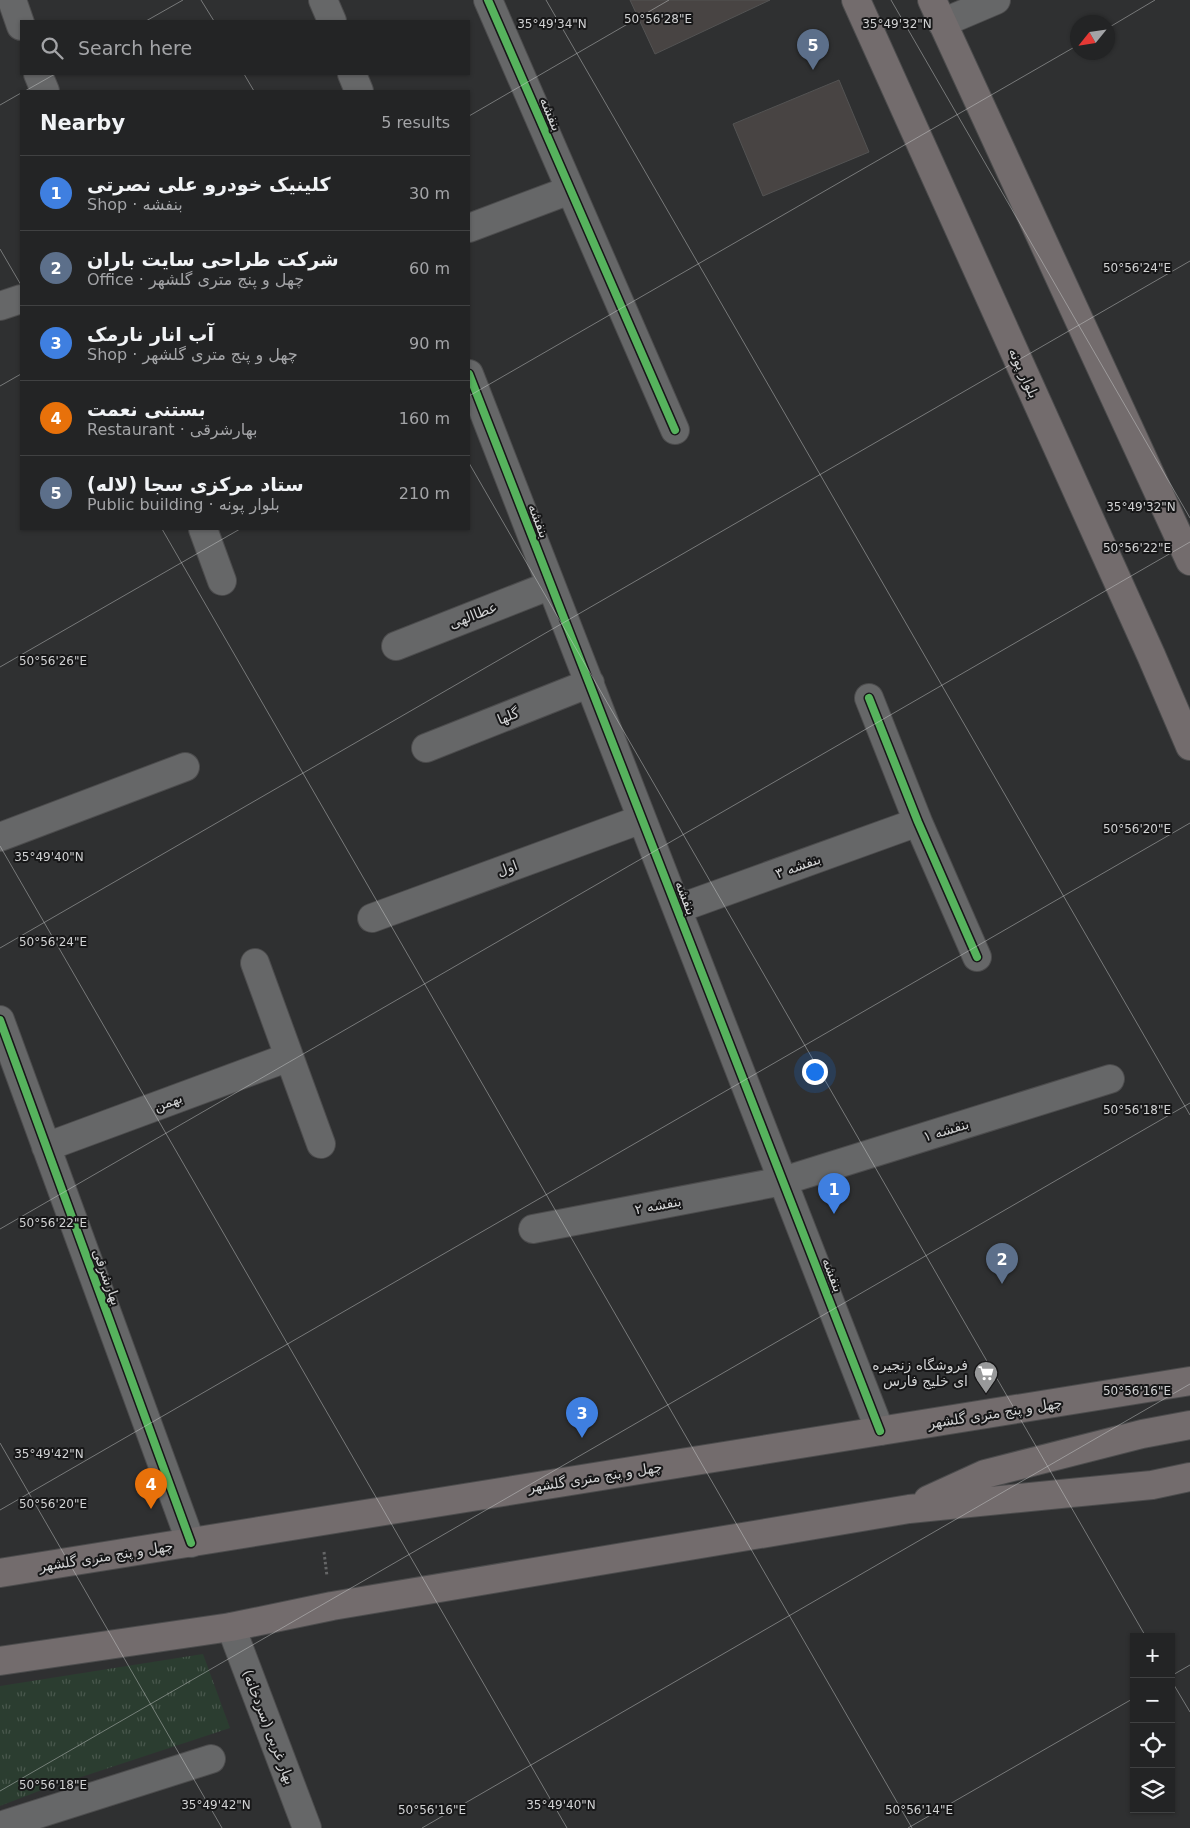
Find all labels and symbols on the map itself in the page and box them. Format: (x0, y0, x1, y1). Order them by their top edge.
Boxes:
text: 50°56'28"E (624, 12, 692, 26)
north arrow (1070, 15, 1115, 60)
text: 35°49'34"N (517, 17, 587, 31)
text: 35°49'32"N (862, 17, 932, 31)
pin: 5 (797, 29, 829, 70)
street label: بنفشه (537, 95, 565, 133)
text: 50°56'24"E (1103, 261, 1171, 275)
street label: بلوار پونه (1005, 345, 1042, 401)
text: 35°49'32"N (1106, 500, 1176, 514)
street label: بنفشه (525, 502, 553, 540)
text: 50°56'22"E (1103, 541, 1171, 555)
street label: عطاالهی (447, 599, 500, 632)
text: 50°56'26"E (19, 654, 87, 668)
street label: گلها (495, 704, 522, 728)
text: 50°56'20"E (1103, 822, 1171, 836)
text: 35°49'40"N (14, 850, 84, 864)
street label: بنفشه ۳ (773, 850, 823, 882)
street label: اول (494, 857, 520, 880)
street label: بنفشه (672, 879, 700, 917)
text: 50°56'24"E (19, 935, 87, 949)
your location (802, 1059, 828, 1085)
street label: بهمن (152, 1090, 185, 1115)
text: 50°56'18"E (1103, 1103, 1171, 1117)
street label: بنفشه ۱ (921, 1115, 971, 1145)
pin: 1 (818, 1173, 850, 1214)
street label: بنفشه ۲ (633, 1193, 683, 1217)
text: 50°56'22"E (19, 1216, 87, 1230)
pin: 2 (986, 1243, 1018, 1284)
street label: بهارشرقی (88, 1246, 125, 1308)
street label: بنفشه (819, 1256, 847, 1294)
place label: فروشگاه زنجیره ای خلیج فارس (872, 1357, 968, 1390)
supermarket icon: فروشگاه زنجیره ای خلیج فارس (973, 1360, 999, 1394)
text: 50°56'16"E (1103, 1384, 1171, 1398)
street label: چهل و پنج متری گلشهر (926, 1394, 1063, 1433)
pin: 3 (566, 1397, 598, 1438)
text: 35°49'42"N (14, 1447, 84, 1461)
street label: چهل و پنج متری گلشهر (526, 1458, 663, 1497)
pin: 4 (135, 1468, 167, 1509)
text: 50°56'20"E (19, 1497, 87, 1511)
street label: چهل و پنج متری گلشهر (37, 1537, 174, 1576)
street label: بهار غربی (سردخانه) (239, 1667, 298, 1787)
text: 50°56'18"E (19, 1778, 87, 1792)
text: 35°49'42"N (181, 1798, 251, 1812)
text: 35°49'40"N (526, 1798, 596, 1812)
text: 50°56'16"E (398, 1803, 466, 1817)
text: 50°56'14"E (885, 1803, 953, 1817)

